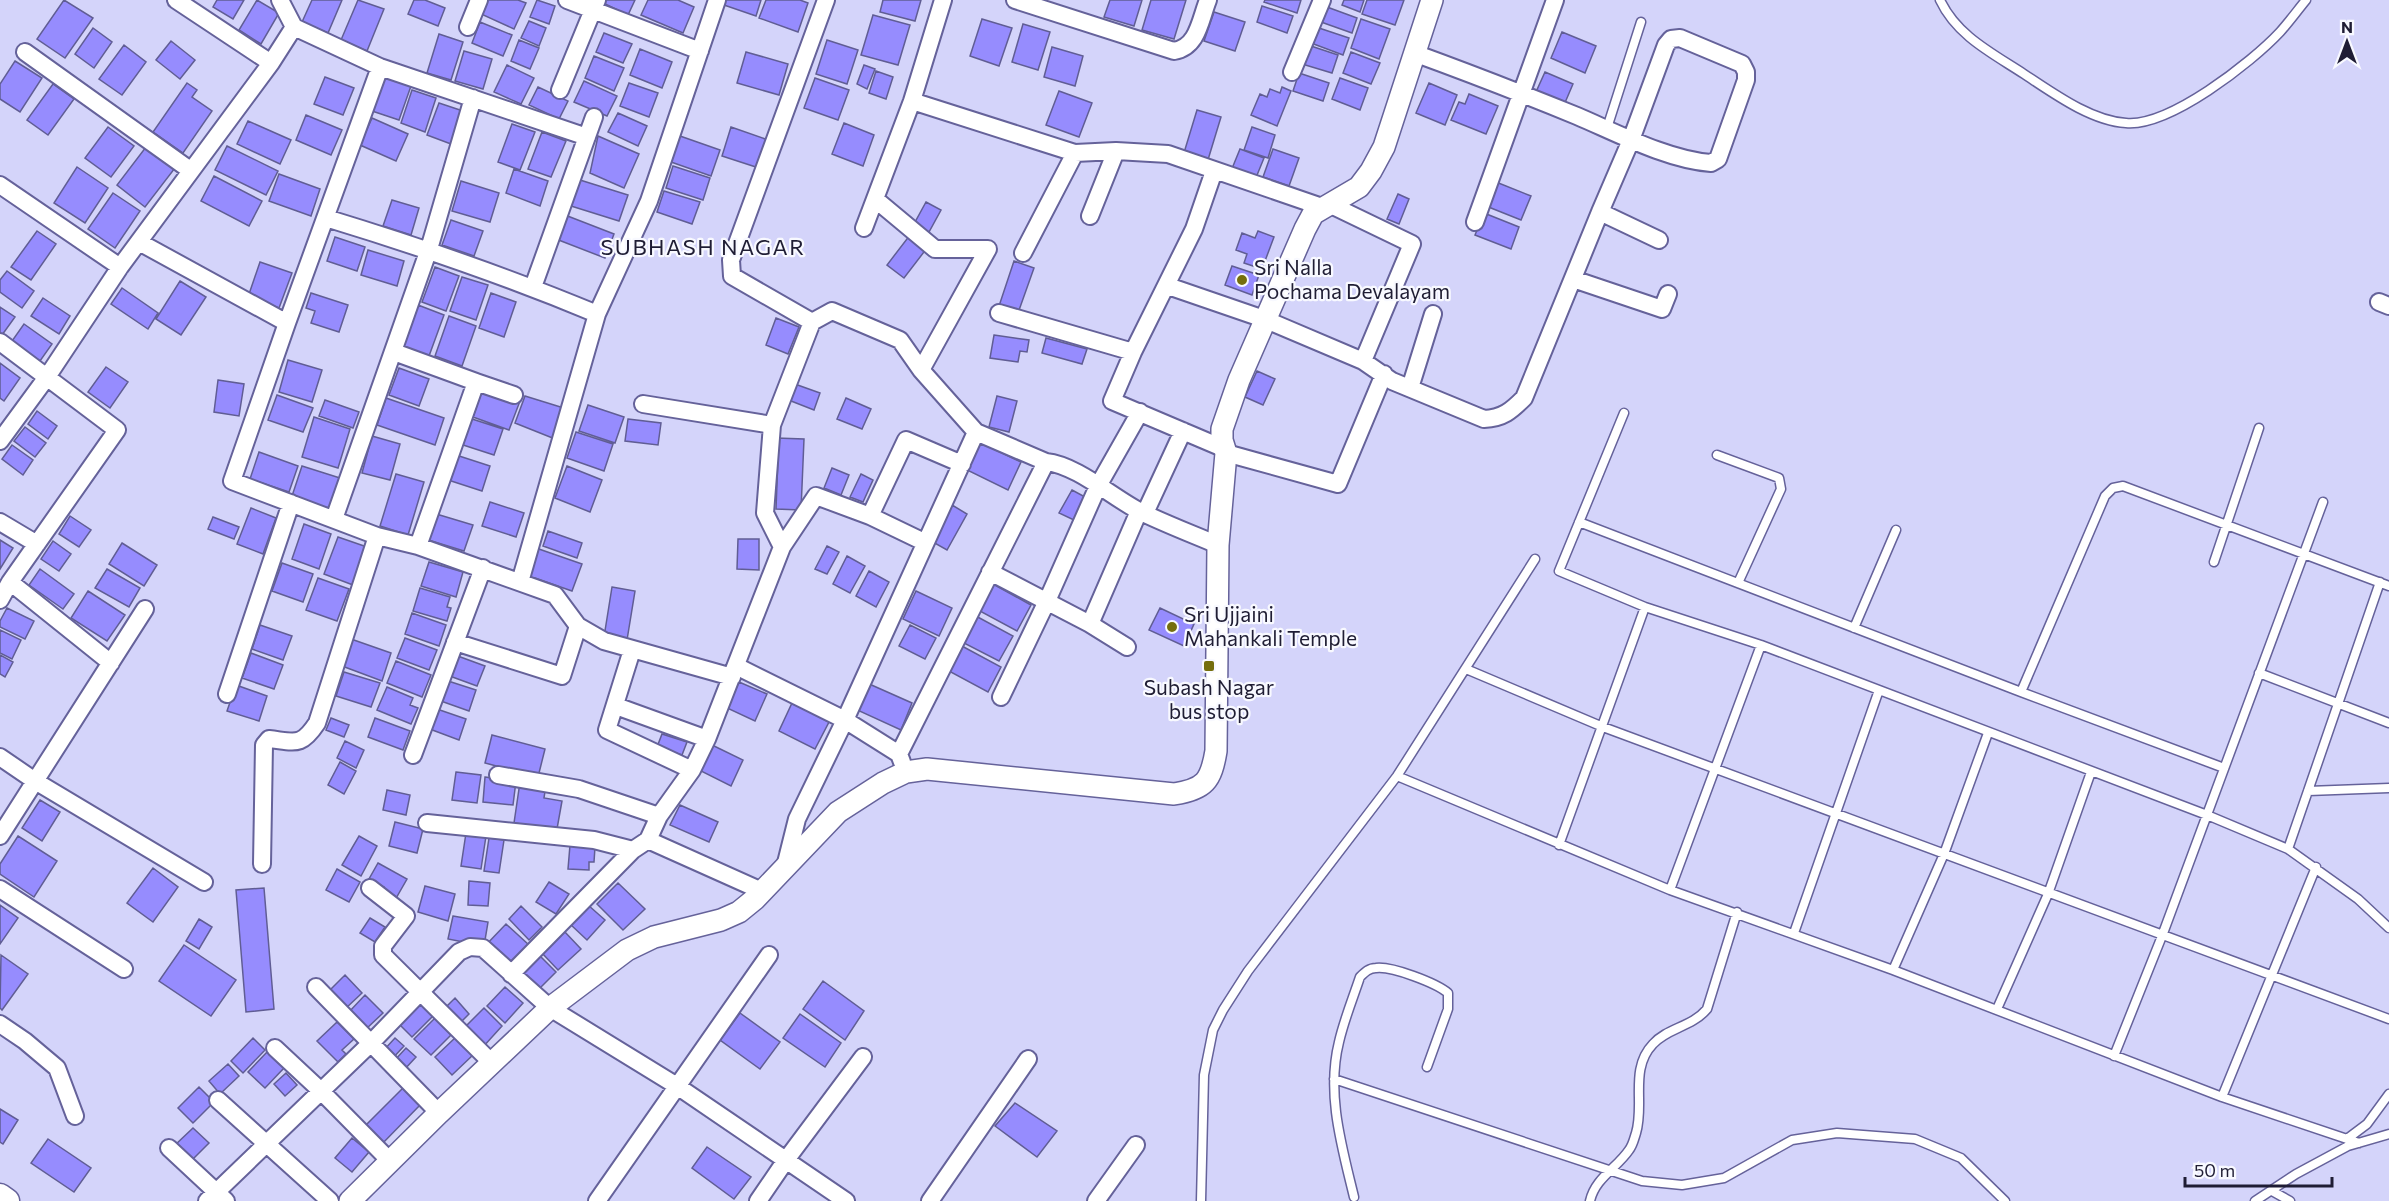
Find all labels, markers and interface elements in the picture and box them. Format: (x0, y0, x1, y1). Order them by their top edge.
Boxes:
north arrow (2317, 12, 2377, 72)
text: N (2341, 17, 2353, 36)
district label: SUBHASH NAGAR (600, 233, 806, 260)
place label: Sri Nalla Pochama Devalayam (1254, 254, 1450, 303)
marker: Sri Nalla Pochama Devalayam (1235, 273, 1249, 287)
place label: Sri Ujjaini Mahankali Temple (1184, 601, 1357, 650)
marker: Sri Ujjaini Mahankali Temple (1165, 620, 1179, 634)
marker: Subash Nagar bus stop (1202, 659, 1216, 673)
place label: Subash Nagar bus stop (1144, 674, 1274, 723)
scale bar (2185, 1150, 2332, 1188)
text: 50 m (2194, 1159, 2235, 1181)

